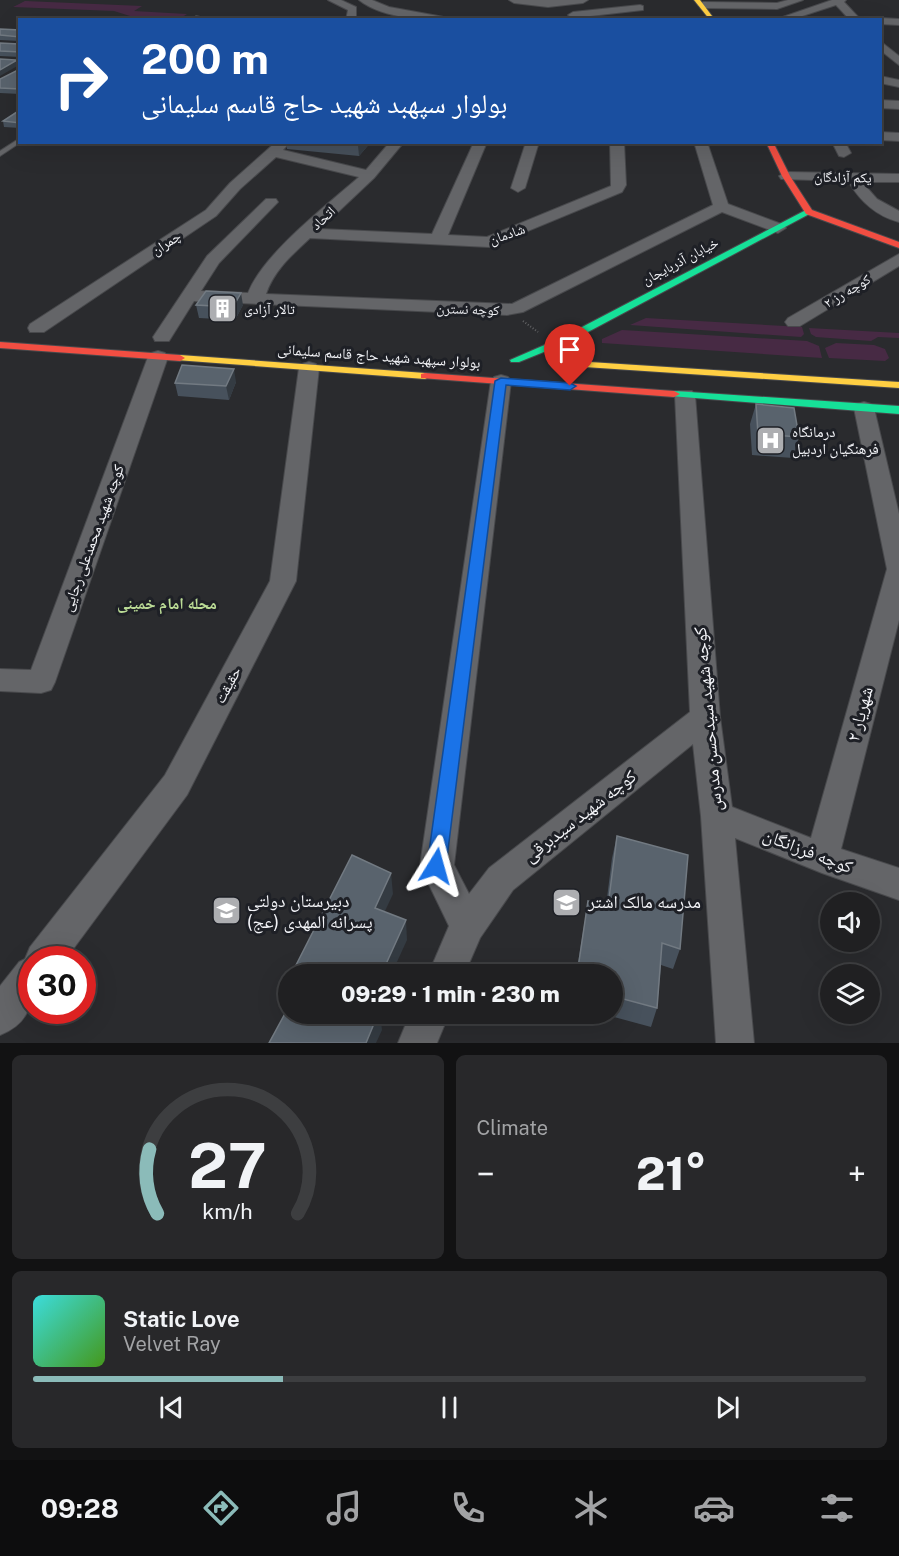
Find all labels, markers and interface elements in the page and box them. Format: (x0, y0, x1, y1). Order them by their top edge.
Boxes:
text: 200 m (141, 34, 269, 83)
icon: right (42, 42, 120, 120)
text: بولوار سپهبد شهید حاج قاسم سلیمانی (141, 87, 508, 119)
street label: یکم آزادگان (814, 168, 872, 188)
street label: اتحاد (308, 203, 338, 233)
street label: شادمان (487, 220, 527, 248)
street label: چمران (148, 228, 184, 259)
street label: خیابان آذربایجان (639, 234, 722, 289)
street label: کوچه رز ۲ (821, 271, 874, 312)
building icon: تالار آزادی (207, 293, 239, 325)
street label: کوچه نسترن (436, 300, 500, 319)
place label: تالار آزادی (244, 301, 295, 318)
pin (544, 324, 595, 386)
icon: arrive (553, 333, 586, 366)
street label: بولوار سپهبد شهید حاج قاسم سلیمانی (277, 340, 481, 373)
place label: درمانگاه فرهنگیان اردبیل (792, 423, 879, 459)
hospital icon: درمانگاه فرهنگیان اردبیل (755, 425, 787, 457)
street label: کوچه شهید محمدعلی رجایی (58, 462, 129, 614)
district label: محله امام خمینی (117, 594, 217, 615)
street label: کوچه شهید سیدحسن مدرس (689, 625, 727, 812)
street label: حقیقت (211, 663, 245, 706)
street label: شهریار ۲ (842, 684, 877, 744)
street label: کوچه شهید سیدبرقی (519, 765, 641, 867)
street label: کوچه فرزانگان (760, 824, 856, 878)
position arrow (404, 834, 468, 898)
school or university icon: مدرسه مالک اشتر (551, 886, 583, 918)
place label: دبیرستان دولتی پسرانه المهدی (عج) (247, 890, 373, 934)
place label: مدرسه مالک اشتر (587, 891, 701, 912)
map controls (820, 892, 880, 1024)
button: sound (820, 892, 880, 952)
school or university icon: دبیرستان دولتی پسرانه المهدی (عج) (210, 895, 242, 927)
speed limit sign: 30 (18, 946, 96, 1024)
button: layers (820, 964, 880, 1024)
text: 09:29 · 1 min · 230 m (341, 981, 560, 1007)
text: Climate (477, 1116, 548, 1140)
text: 27 (188, 1129, 267, 1202)
text: 21° (636, 1147, 707, 1200)
text: − (477, 1155, 495, 1193)
text: + (848, 1155, 866, 1193)
text: km/h (203, 1199, 253, 1224)
text: Static Love (123, 1306, 240, 1332)
text: Velvet Ray (123, 1332, 221, 1356)
icon: previous (155, 1391, 188, 1424)
icon: pause (433, 1391, 466, 1424)
icon: next (711, 1391, 744, 1424)
icon: directions (200, 1487, 242, 1529)
icon: music (323, 1487, 365, 1529)
icon: phone (447, 1487, 489, 1529)
icon: climate (570, 1487, 612, 1529)
icon: car (693, 1487, 735, 1529)
icon: filters (816, 1487, 858, 1529)
text: 09:28 (41, 1492, 119, 1524)

